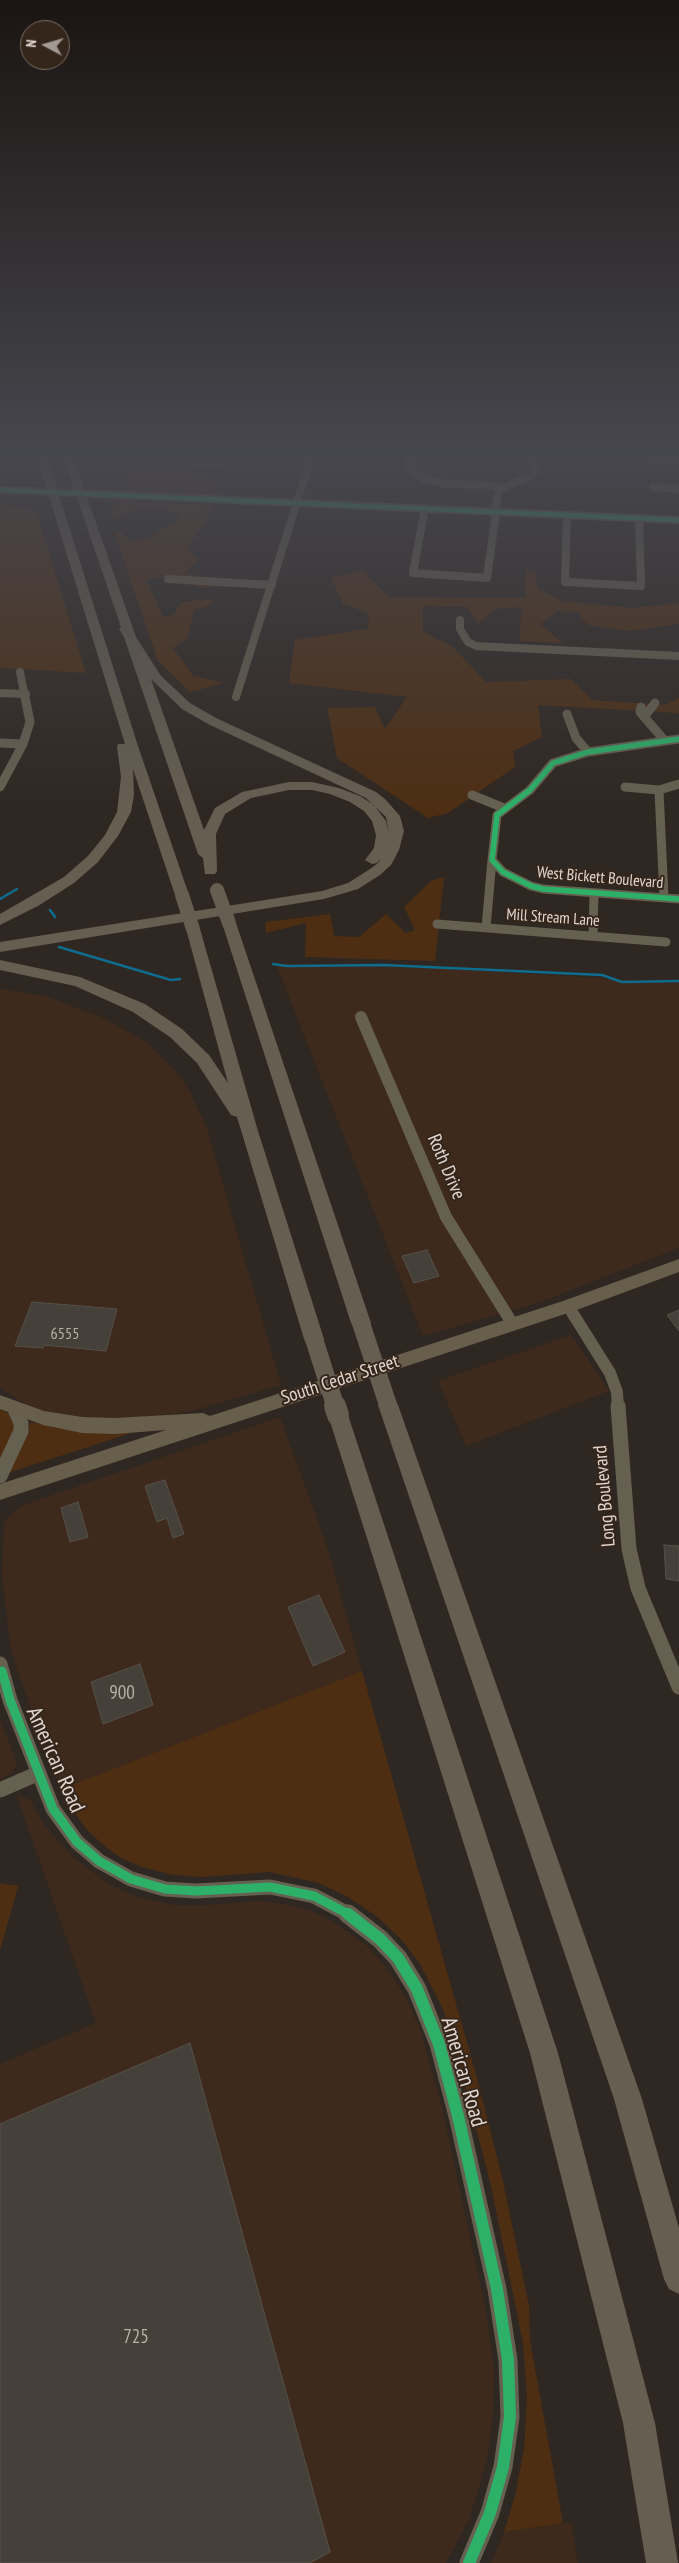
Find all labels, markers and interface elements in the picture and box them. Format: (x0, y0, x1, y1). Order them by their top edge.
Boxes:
north arrow (20, 20, 70, 70)
text: N (22, 39, 40, 48)
street label: West Bickett Boulevard (536, 863, 664, 893)
street label: Mill Stream Lane (506, 905, 600, 931)
street label: Roth Drive (422, 1131, 470, 1203)
house number: 6555 (51, 1324, 79, 1344)
street label: South Cedar Street (278, 1350, 402, 1410)
street label: Long Boulevard (589, 1444, 621, 1548)
house number: 900 (109, 1683, 135, 1705)
street label: American Road (20, 1703, 90, 1817)
street label: American Road (435, 2014, 491, 2130)
house number: 725 (123, 2327, 149, 2349)

